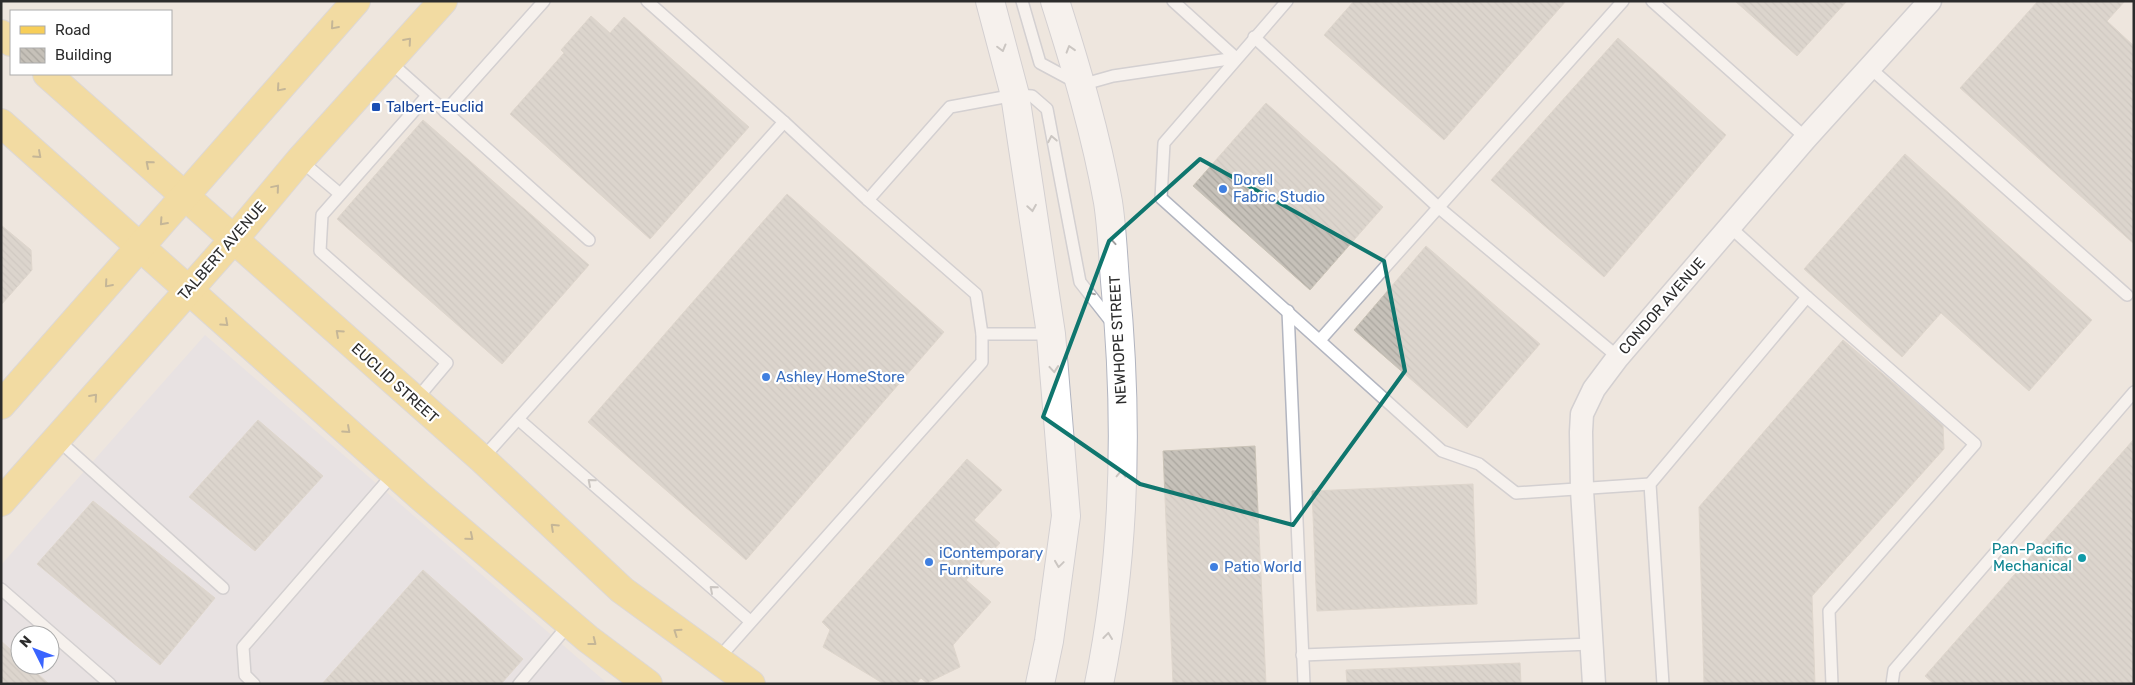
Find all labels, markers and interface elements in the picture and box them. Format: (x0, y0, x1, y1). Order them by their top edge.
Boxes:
legend (10, 10, 172, 75)
text: Road (55, 21, 91, 39)
one-way arrow (331, 21, 340, 30)
one-way arrow (402, 37, 411, 46)
one-way arrow (996, 44, 1007, 53)
text: Building (55, 46, 112, 64)
one-way arrow (1066, 46, 1076, 54)
one-way arrow (277, 82, 286, 91)
place label: Talbert-Euclid (386, 98, 484, 116)
marker: Talbert-Euclid (370, 101, 382, 113)
one-way arrow (1048, 134, 1058, 143)
one-way arrow (32, 149, 41, 158)
one-way arrow (146, 161, 155, 170)
place label: Dorell Fabric Studio (1233, 171, 1325, 206)
marker: Dorell Fabric Studio (1217, 183, 1229, 195)
one-way arrow (271, 185, 279, 194)
street label: TALBERT AVENUE (174, 198, 270, 304)
one-way arrow (1026, 204, 1036, 212)
one-way arrow (160, 216, 169, 225)
one-way arrow (1106, 238, 1117, 246)
street label: CONDOR AVENUE (1615, 254, 1709, 358)
street label: NEWHOPE STREET (1106, 275, 1130, 405)
one-way arrow (105, 278, 114, 287)
one-way arrow (1088, 292, 1096, 301)
one-way arrow (220, 317, 229, 326)
one-way arrow (336, 330, 345, 339)
street label: EUCLID STREET (348, 339, 442, 427)
one-way arrow (1048, 365, 1059, 373)
place label: Ashley HomeStore (776, 368, 905, 386)
marker: Ashley HomeStore (760, 371, 772, 383)
one-way arrow (88, 394, 97, 403)
one-way arrow (341, 425, 350, 434)
one-way arrow (1116, 470, 1126, 478)
one-way arrow (587, 479, 596, 488)
one-way arrow (550, 524, 559, 533)
one-way arrow (464, 531, 473, 540)
place label: Pan-Pacific Mechanical (1992, 540, 2072, 575)
place label: iContemporary Furniture (939, 544, 1043, 579)
marker: Pan-Pacific Mechanical (2076, 552, 2088, 564)
marker: iContemporary Furniture (923, 556, 935, 568)
place label: Patio World (1224, 558, 1302, 576)
one-way arrow (1055, 560, 1065, 569)
marker: Patio World (1208, 561, 1220, 573)
one-way arrow (710, 586, 719, 595)
north arrow (10, 625, 60, 675)
one-way arrow (674, 629, 683, 638)
one-way arrow (1102, 631, 1113, 639)
text: N (16, 632, 35, 651)
one-way arrow (587, 637, 596, 645)

